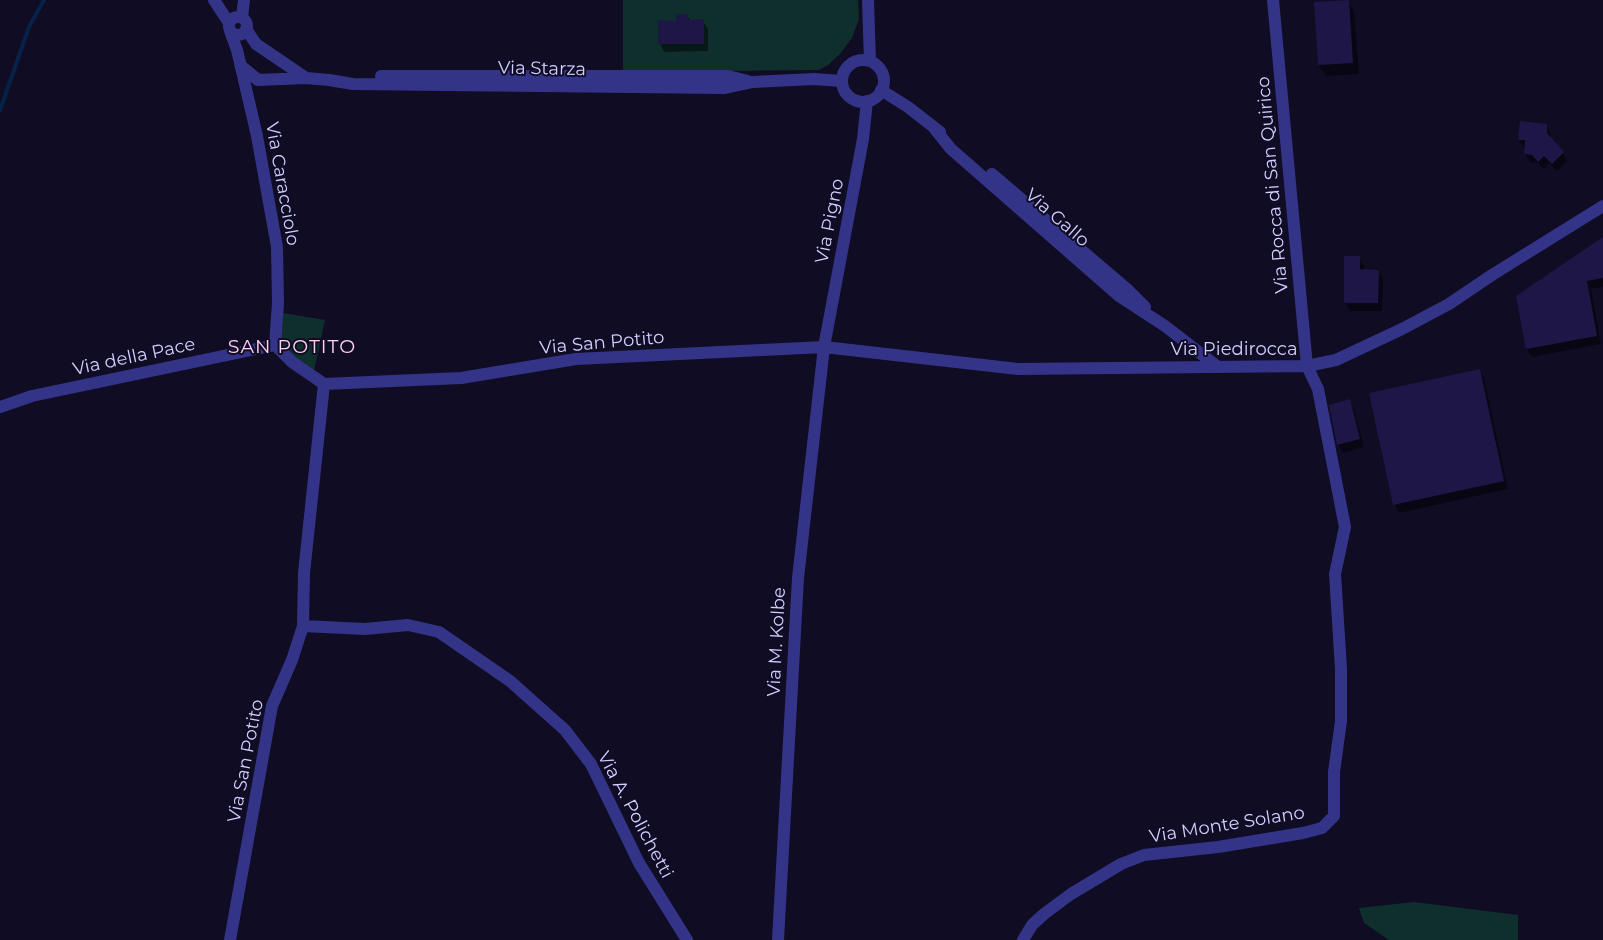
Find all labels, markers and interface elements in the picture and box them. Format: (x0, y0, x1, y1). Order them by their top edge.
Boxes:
street label: Via Starza (498, 57, 586, 81)
street label: Via Rocca di San Quirico (1253, 76, 1293, 294)
street label: Via Caracciolo (261, 121, 303, 247)
street label: Via Pigno (811, 177, 849, 265)
street label: Via Gallo (1021, 184, 1093, 252)
street label: Via San Potito (539, 327, 665, 359)
street label: Via della Pace (71, 333, 197, 381)
district label: SAN POTITO (227, 336, 357, 358)
street label: Via Piedirocca (1170, 339, 1298, 361)
street label: Via M. Kolbe (763, 587, 791, 697)
street label: Via San Potito (223, 697, 269, 825)
street label: Via A. Polichetti (593, 748, 677, 882)
street label: Via Monte Solano (1148, 802, 1306, 848)

